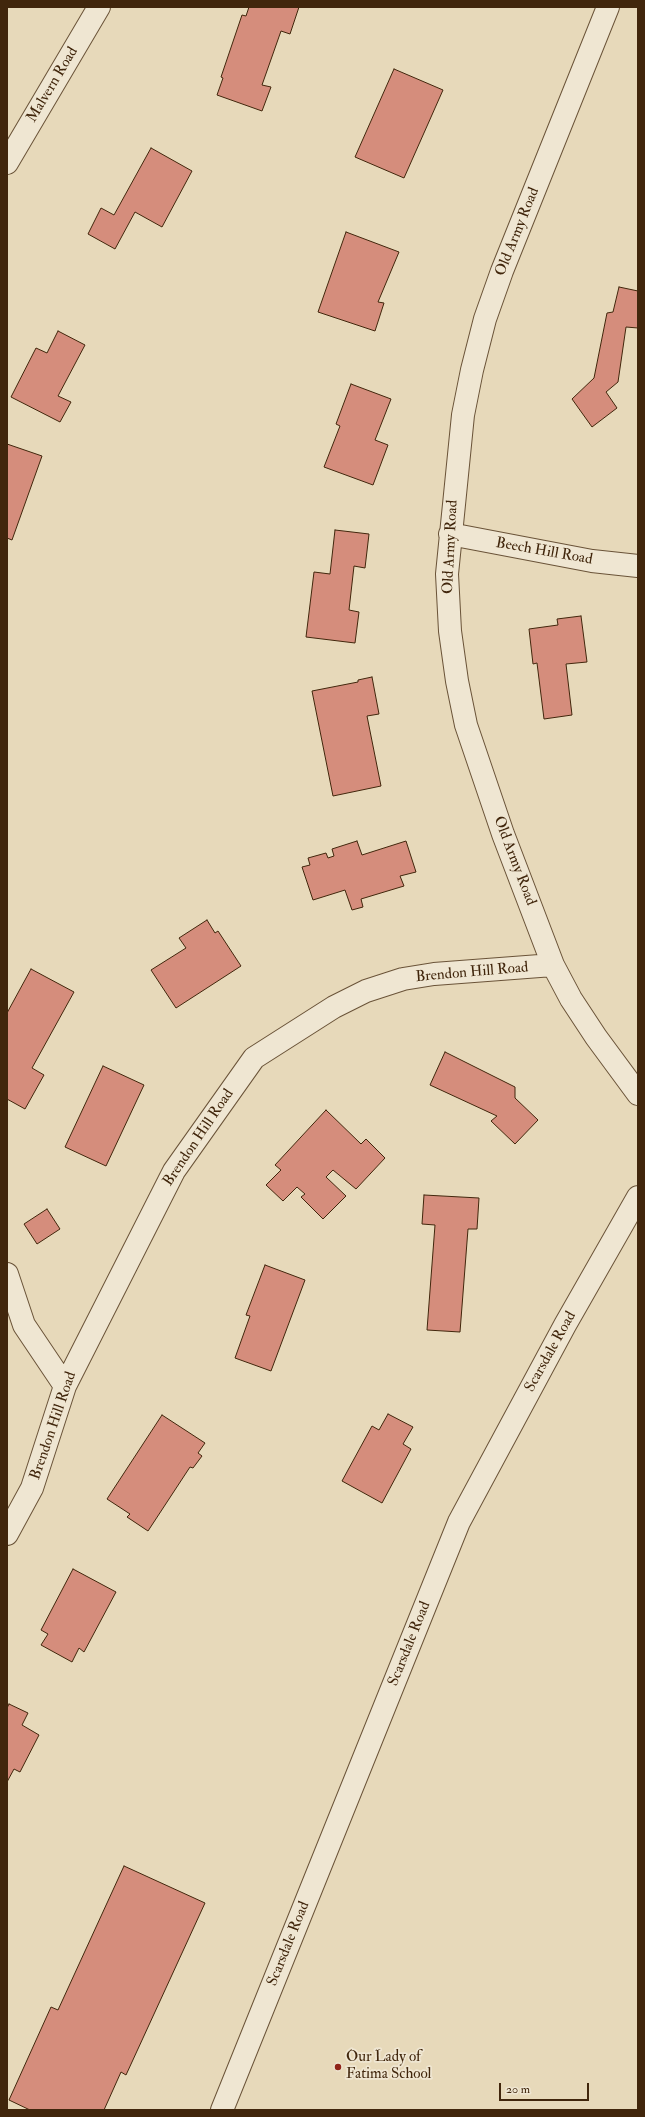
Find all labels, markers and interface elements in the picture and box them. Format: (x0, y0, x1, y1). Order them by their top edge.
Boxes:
street label: Malvern Road (23, 44, 83, 126)
street label: Old Army Road (492, 185, 544, 279)
street label: Old Army Road (440, 500, 462, 594)
street label: Beech Hill Road (494, 535, 594, 569)
street label: Old Army Road (489, 814, 539, 908)
street label: Brendon Hill Road (415, 959, 529, 987)
street label: Brendon Hill Road (160, 1086, 238, 1190)
street label: Scarsdale Road (521, 1309, 581, 1395)
street label: Brendon Hill Road (27, 1370, 81, 1482)
street label: Scarsdale Road (385, 1599, 435, 1689)
street label: Scarsdale Road (264, 1899, 314, 1989)
place label: Our Lady of Fatima School (346, 2049, 431, 2084)
marker: Our Lady of Fatima School (333, 2062, 343, 2072)
scale bar (501, 2075, 591, 2101)
text: 20 m (506, 2082, 530, 2097)

